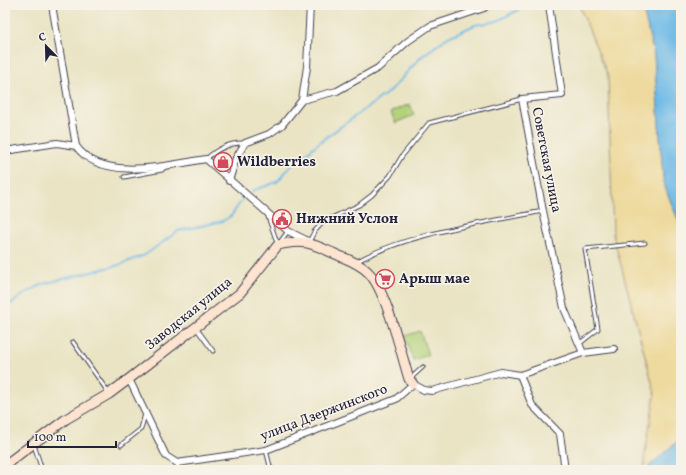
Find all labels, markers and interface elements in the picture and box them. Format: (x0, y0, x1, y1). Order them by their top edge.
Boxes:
north arrow (26, 26, 66, 66)
text: С (36, 30, 49, 46)
street label: Советская улица (527, 106, 566, 214)
shop icon: Wildberries (212, 151, 234, 173)
place label: Wildberries (237, 153, 316, 172)
public building icon: Нижний Услон (271, 208, 293, 230)
place label: Нижний Услон (296, 210, 398, 229)
supermarket icon: Арыш мае (374, 268, 396, 290)
place label: Арыш мае (399, 270, 470, 289)
street label: Заводская улица (142, 273, 236, 355)
street label: улица Дзержинского (258, 380, 390, 446)
scale bar (28, 423, 116, 449)
text: 100 m (34, 430, 67, 446)

